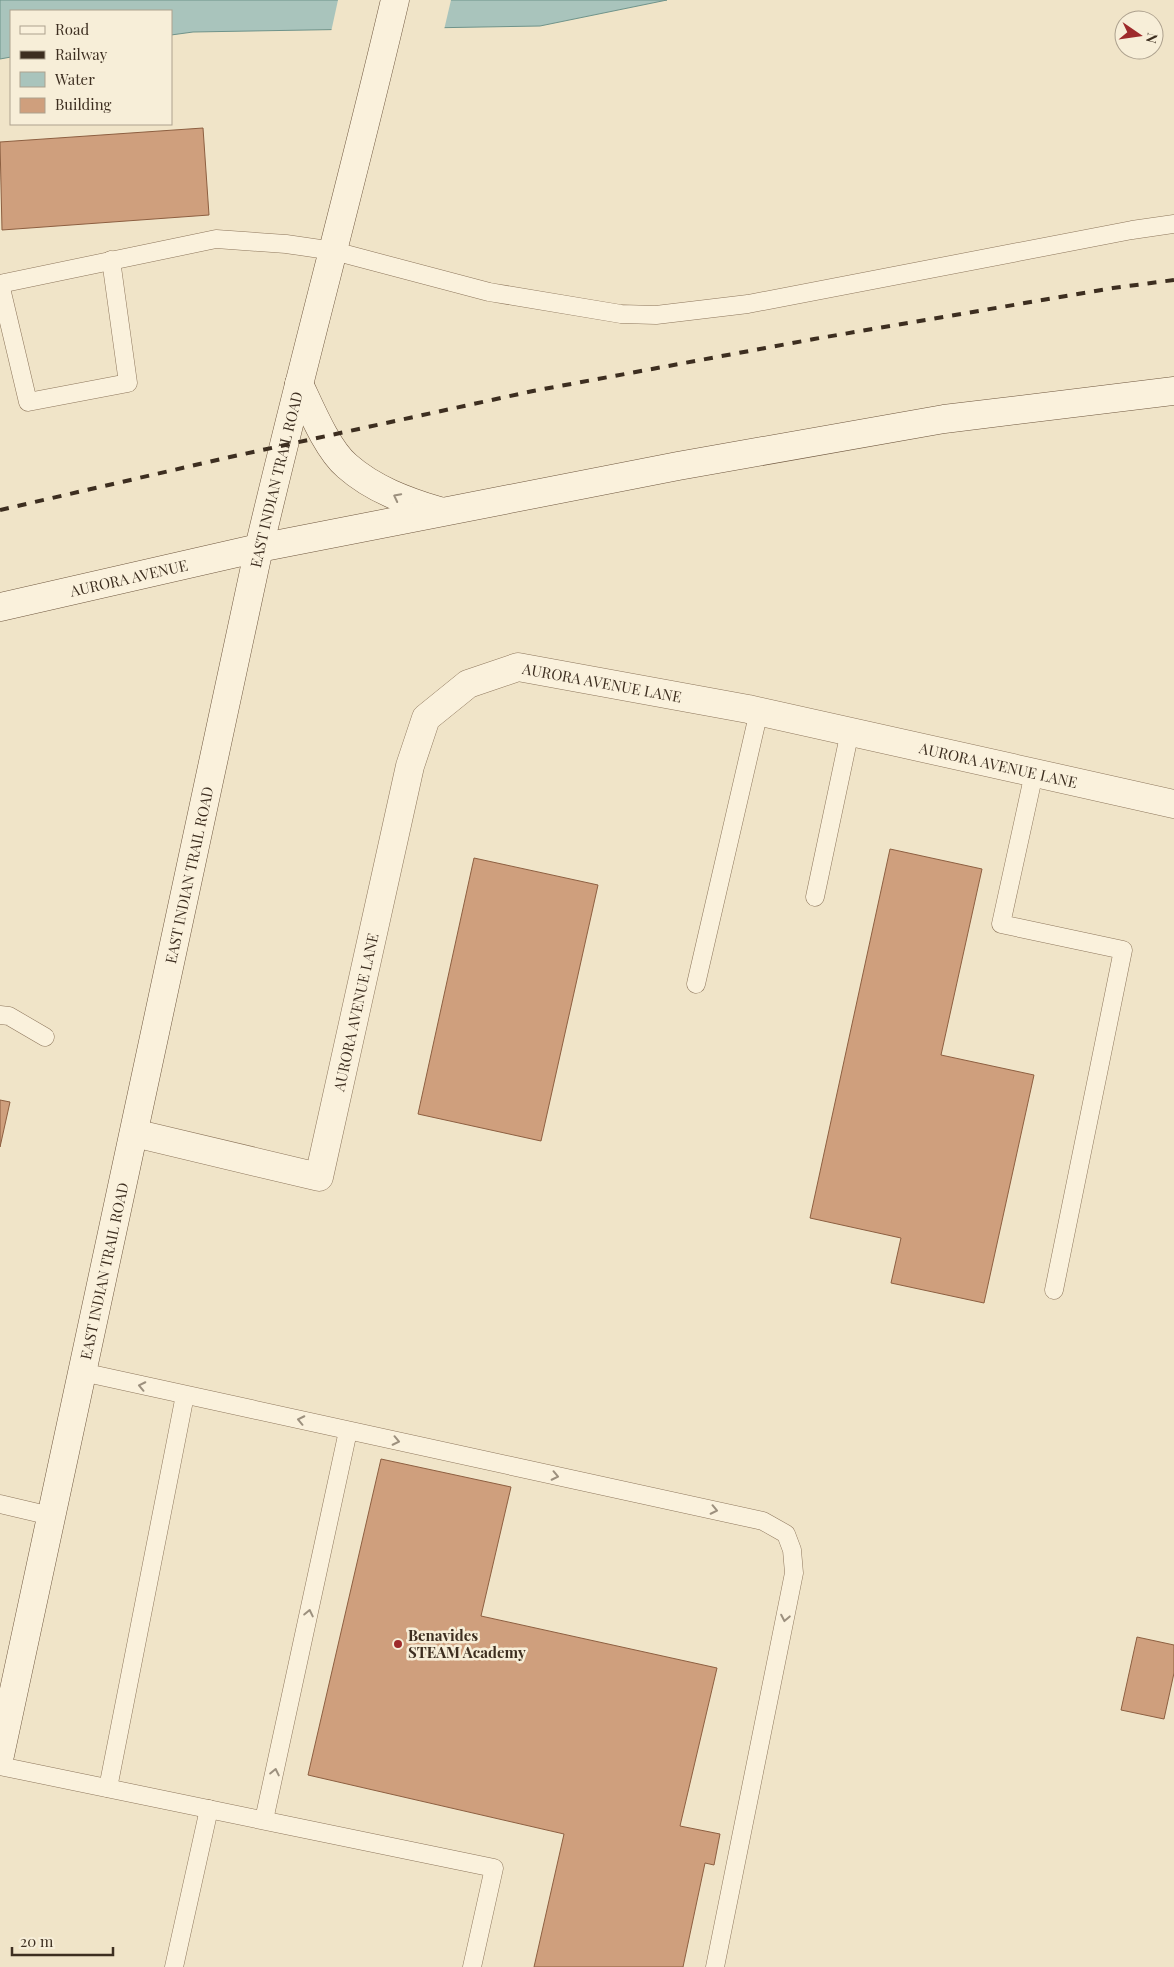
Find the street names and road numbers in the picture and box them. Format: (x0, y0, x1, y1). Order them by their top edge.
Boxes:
street label: EAST INDIAN TRAIL ROAD (245, 389, 307, 569)
street label: AURORA AVENUE (67, 555, 189, 601)
street label: AURORA AVENUE LANE (520, 658, 683, 707)
street label: AURORA AVENUE LANE (916, 737, 1080, 792)
street label: EAST INDIAN TRAIL ROAD (160, 785, 218, 965)
street label: AURORA AVENUE LANE (328, 931, 383, 1094)
street label: EAST INDIAN TRAIL ROAD (75, 1180, 133, 1361)

